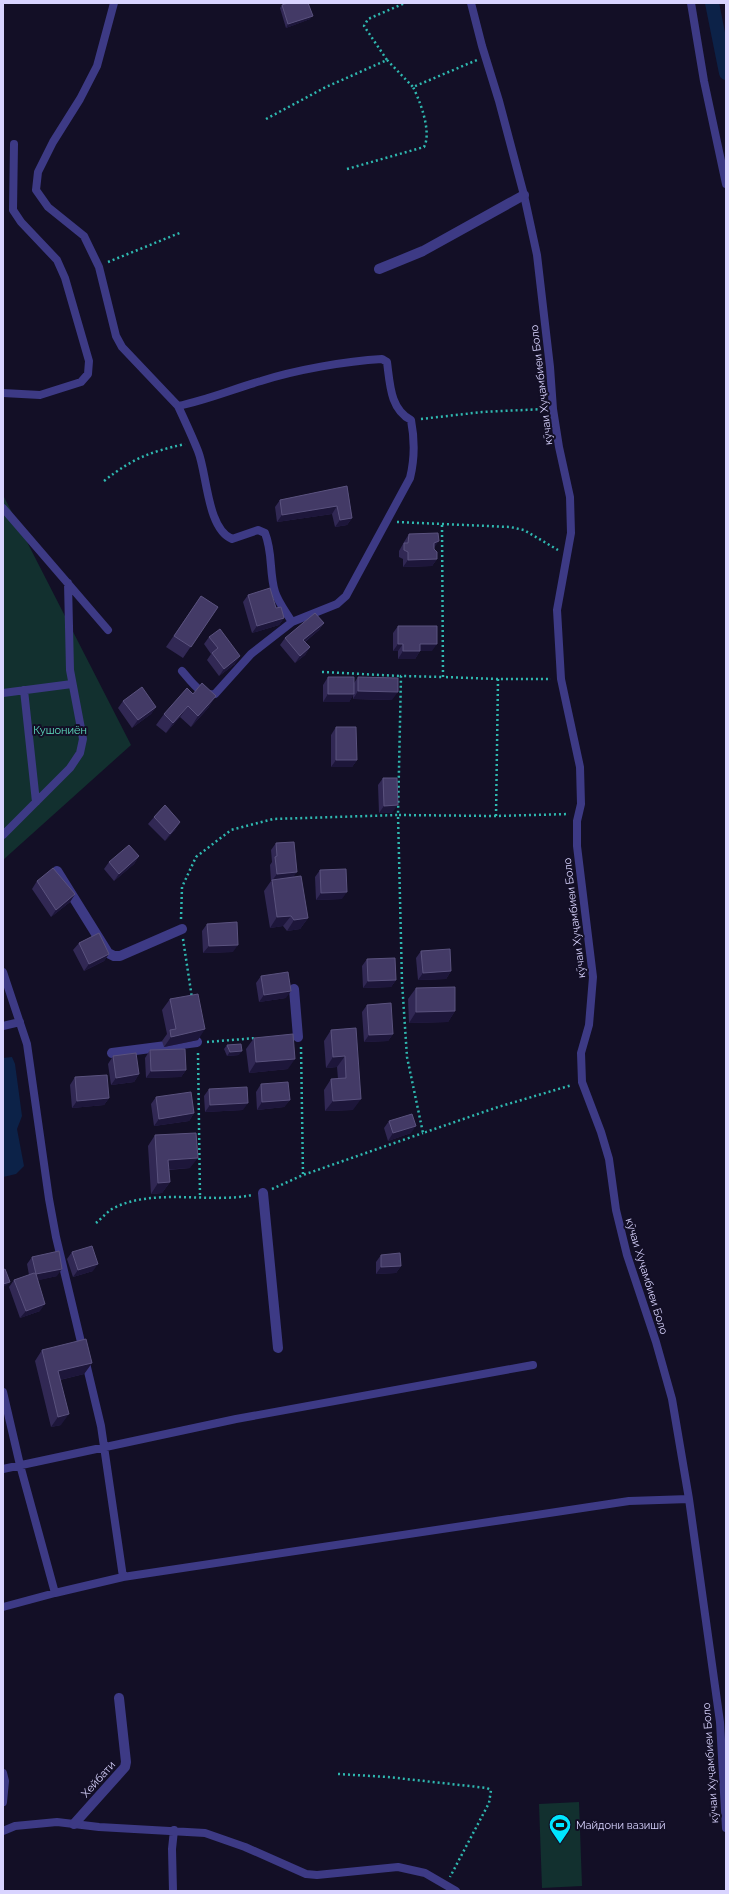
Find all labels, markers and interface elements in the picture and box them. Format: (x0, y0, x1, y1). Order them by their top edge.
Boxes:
street label: кӯчаи Хуҷамбиеи Боло (528, 324, 555, 446)
park label: Кушониён (33, 724, 87, 737)
street label: кӯчаи Хуҷамбиеи Боло (561, 857, 588, 979)
street label: кӯчаи Хуҷамбиеи Боло (623, 1217, 671, 1336)
street label: кӯчаи Хуҷамбиеи Боло (700, 1702, 721, 1824)
street label: Хейбати (79, 1759, 118, 1800)
sports icon: Майдони вазишӣ (547, 1812, 573, 1845)
place label: Майдони вазишӣ (576, 1819, 666, 1832)

